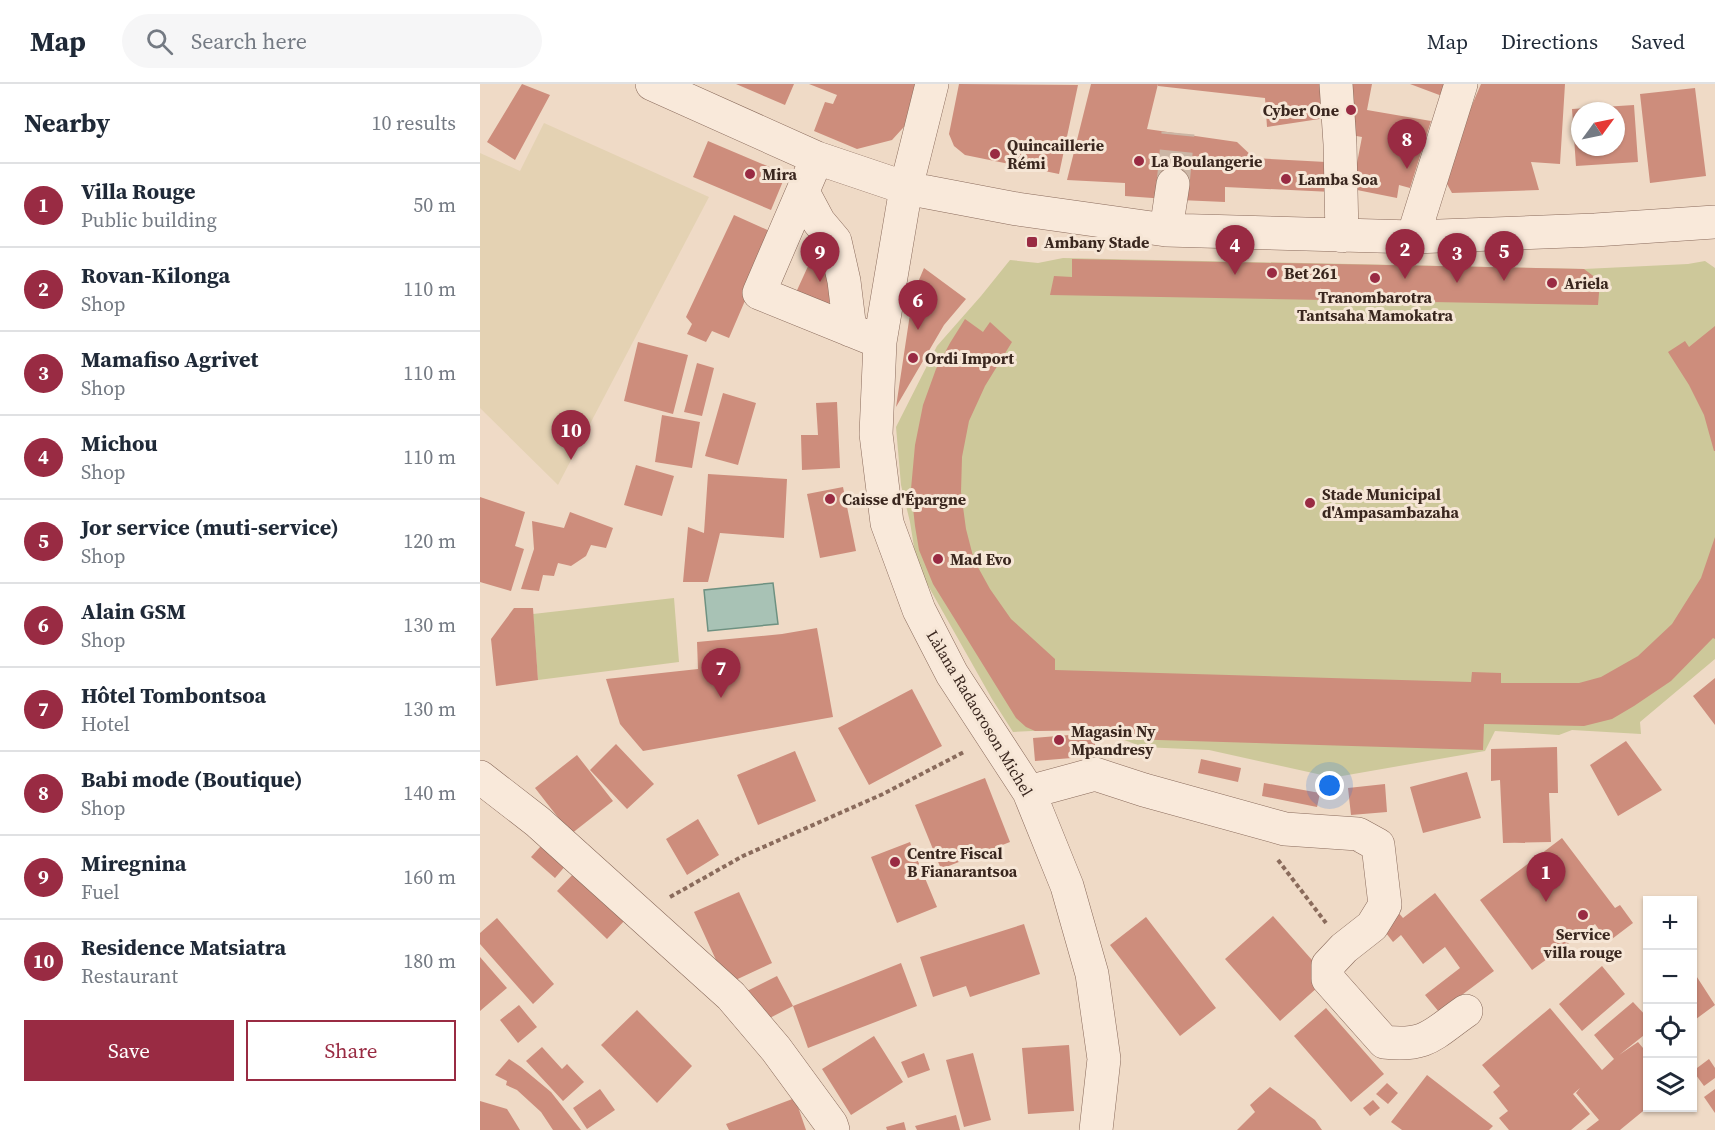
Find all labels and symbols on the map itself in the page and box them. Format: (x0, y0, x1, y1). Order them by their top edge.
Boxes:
place label: Cyber One (1263, 99, 1339, 121)
north arrow (1571, 102, 1625, 156)
marker: Cyber One (1344, 103, 1358, 117)
pin: 8 (1388, 120, 1426, 169)
place label: Quincaillerie Rémi (1007, 134, 1104, 174)
marker: Quincaillerie Rémi (988, 147, 1002, 161)
place label: La Boulangerie (1151, 150, 1262, 172)
marker: La Boulangerie (1132, 154, 1146, 168)
place label: Mira (762, 163, 797, 185)
marker: Mira (743, 167, 757, 181)
place label: Lamba Soa (1298, 168, 1378, 190)
marker: Lamba Soa (1279, 172, 1293, 186)
pin: 4 (1216, 226, 1254, 275)
pin: 2 (1386, 230, 1424, 279)
place label: Ambany Stade (1044, 231, 1149, 253)
pin: 9 (800, 232, 840, 282)
pin: 5 (1484, 232, 1524, 281)
pin: 3 (1438, 234, 1476, 283)
marker: Ambany Stade (1025, 235, 1039, 249)
place label: Bet 261 (1284, 262, 1338, 284)
marker: Bet 261 (1265, 266, 1279, 280)
marker: Tranombarotra Tantsaha Mamokatra (1368, 271, 1382, 285)
place label: Ariela (1564, 272, 1609, 294)
marker: Ariela (1545, 276, 1559, 290)
pin: 6 (898, 280, 938, 330)
place label: Tranombarotra Tantsaha Mamokatra (1297, 286, 1453, 326)
place label: Ordi Import (925, 347, 1014, 369)
marker: Ordi Import (906, 351, 920, 365)
pin: 10 (552, 410, 590, 460)
place label: Stade Municipal d'Ampasambazaha (1322, 483, 1459, 523)
place label: Caisse d'Épargne (842, 488, 966, 510)
marker: Caisse d'Épargne (823, 492, 837, 506)
marker: Stade Municipal d'Ampasambazaha (1303, 496, 1317, 510)
place label: Mad Evo (950, 548, 1011, 570)
marker: Mad Evo (931, 552, 945, 566)
street label: Làlana Radaoroson Michel (922, 626, 1038, 800)
pin: 7 (702, 648, 740, 698)
place label: Magasin Ny Mpandresy (1071, 720, 1156, 760)
marker: Magasin Ny Mpandresy (1052, 733, 1066, 747)
your location (1315, 771, 1344, 800)
place label: Centre Fiscal B Fianarantsoa (907, 842, 1018, 882)
pin: 1 (1526, 852, 1566, 902)
marker: Centre Fiscal B Fianarantsoa (888, 855, 902, 869)
marker: Service villa rouge (1576, 908, 1590, 922)
place label: Service villa rouge (1543, 923, 1622, 963)

